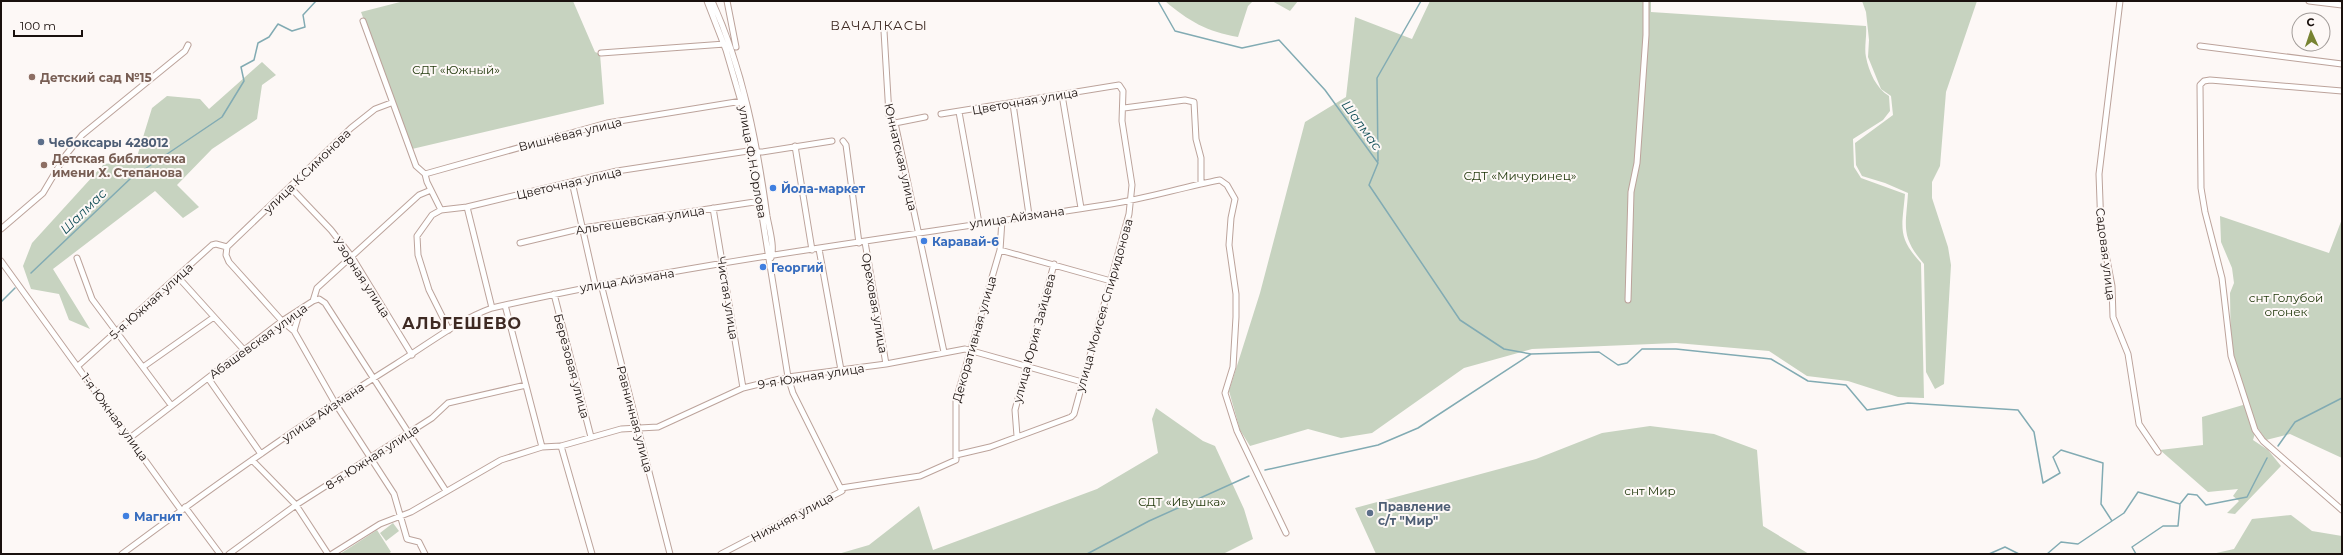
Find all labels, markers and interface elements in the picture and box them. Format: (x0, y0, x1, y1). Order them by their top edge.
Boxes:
scale bar (14, 12, 82, 38)
north arrow (2291, 12, 2331, 52)
text: С (2306, 15, 2315, 29)
district label: ВАЧАЛКАСЫ (830, 17, 928, 33)
text: 100 m (20, 18, 56, 33)
park label: СДТ «Южный» (412, 62, 500, 77)
place label: Детский сад №15 (40, 70, 152, 85)
marker: Детский сад №15 (27, 72, 37, 82)
street label: Цветочная улица (971, 84, 1079, 118)
water label: Шалмас (1338, 97, 1386, 154)
street label: Юннатская улица (881, 102, 921, 212)
street label: улица Ф.Н.Орлова (736, 104, 770, 219)
street label: Вишнёвая улица (517, 114, 623, 154)
street label: улица К.Симонова (260, 126, 354, 217)
place label: Чебоксары 428012 (49, 135, 168, 150)
marker: Чебоксары 428012 (36, 137, 46, 147)
place label: Детская библиотека имени Х. Степанова (52, 151, 186, 180)
marker: Детская библиотека имени Х. Степанова (39, 160, 49, 170)
street label: Цветочная улица (515, 164, 623, 202)
park label: СДТ «Мичуринец» (1463, 168, 1577, 183)
place label: Йола-маркет (781, 181, 866, 196)
marker: Йола-маркет (768, 183, 778, 193)
water label: Шалмас (57, 185, 110, 237)
street label: Альгешевская улица (574, 202, 706, 238)
street label: улица Айзмана (968, 203, 1065, 231)
street label: Садовая улица (2093, 207, 2119, 301)
street label: улица Моисея Спиридонова (1072, 217, 1136, 394)
street label: Узорная улица (330, 234, 394, 320)
place label: Каравай-6 (932, 234, 999, 249)
marker: Каравай-6 (919, 236, 929, 246)
street label: Ореховая улица (859, 252, 891, 354)
street label: Чистая улица (714, 255, 742, 341)
street label: 5-я Южная улица (106, 260, 196, 342)
place label: Георгий (771, 260, 824, 275)
marker: Георгий (758, 262, 768, 272)
street label: улица Айзмана (578, 265, 675, 295)
street label: улица Юрия Зайцева (1009, 272, 1058, 405)
street label: Декоративная улица (949, 274, 999, 404)
park label: снт Голубой огонек (2249, 290, 2323, 319)
street label: Абашевская улица (206, 300, 310, 382)
street label: Берёзовая улица (551, 312, 593, 420)
district label: АЛЬГЕШЕВО (402, 314, 522, 333)
street label: 9-я Южная улица (756, 360, 866, 392)
street label: Равнинная улица (614, 364, 656, 474)
street label: 1-я Южная улица (78, 370, 152, 464)
street label: улица Айзмана (278, 379, 367, 446)
street label: 8-я Южная улица (323, 421, 421, 493)
park label: снт Мир (1624, 483, 1676, 498)
street label: Нижняя улица (748, 489, 836, 545)
park label: СДТ «Ивушка» (1138, 494, 1226, 509)
place label: Правление с/т "Мир" (1378, 499, 1451, 528)
marker: Правление с/т "Мир" (1365, 508, 1375, 518)
place label: Магнит (134, 509, 183, 524)
marker: Магнит (121, 511, 131, 521)

